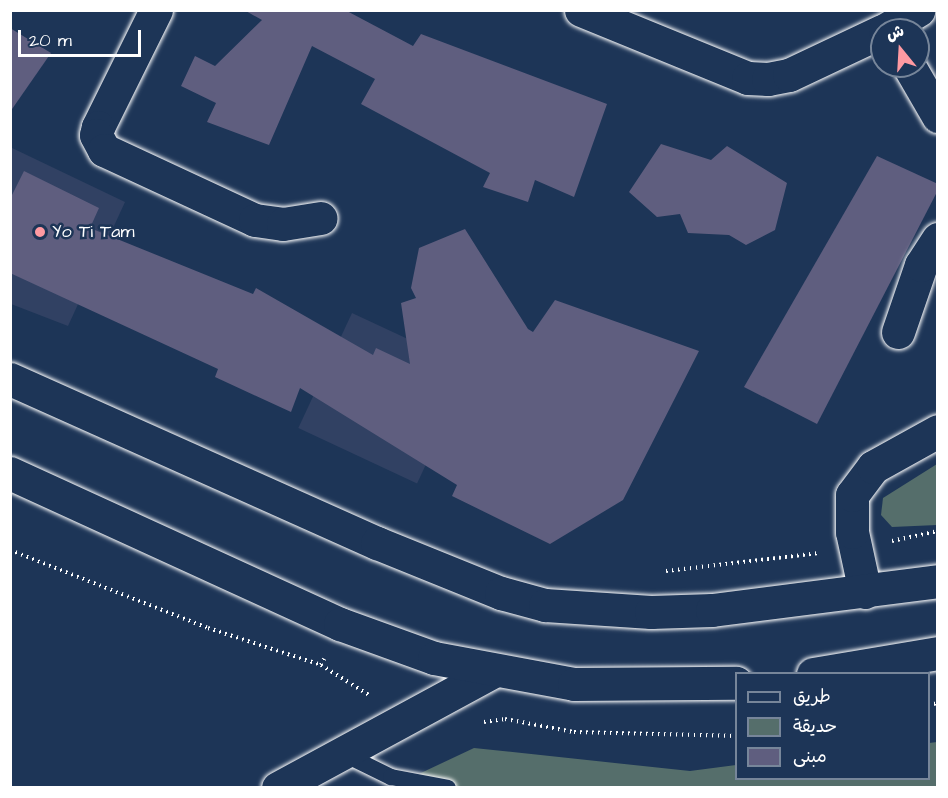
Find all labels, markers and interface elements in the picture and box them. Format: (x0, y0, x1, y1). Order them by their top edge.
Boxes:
scale bar (21, 18, 144, 56)
north arrow (870, 18, 930, 78)
text: ش (883, 20, 907, 46)
text: 20 m (29, 28, 72, 53)
place label: Yo Ti Tam (52, 221, 134, 243)
marker: Yo Ti Tam (33, 225, 47, 239)
legend (735, 672, 930, 780)
text: طريق (793, 684, 831, 709)
text: حديقة (793, 714, 837, 739)
text: مبنى (793, 744, 827, 769)

